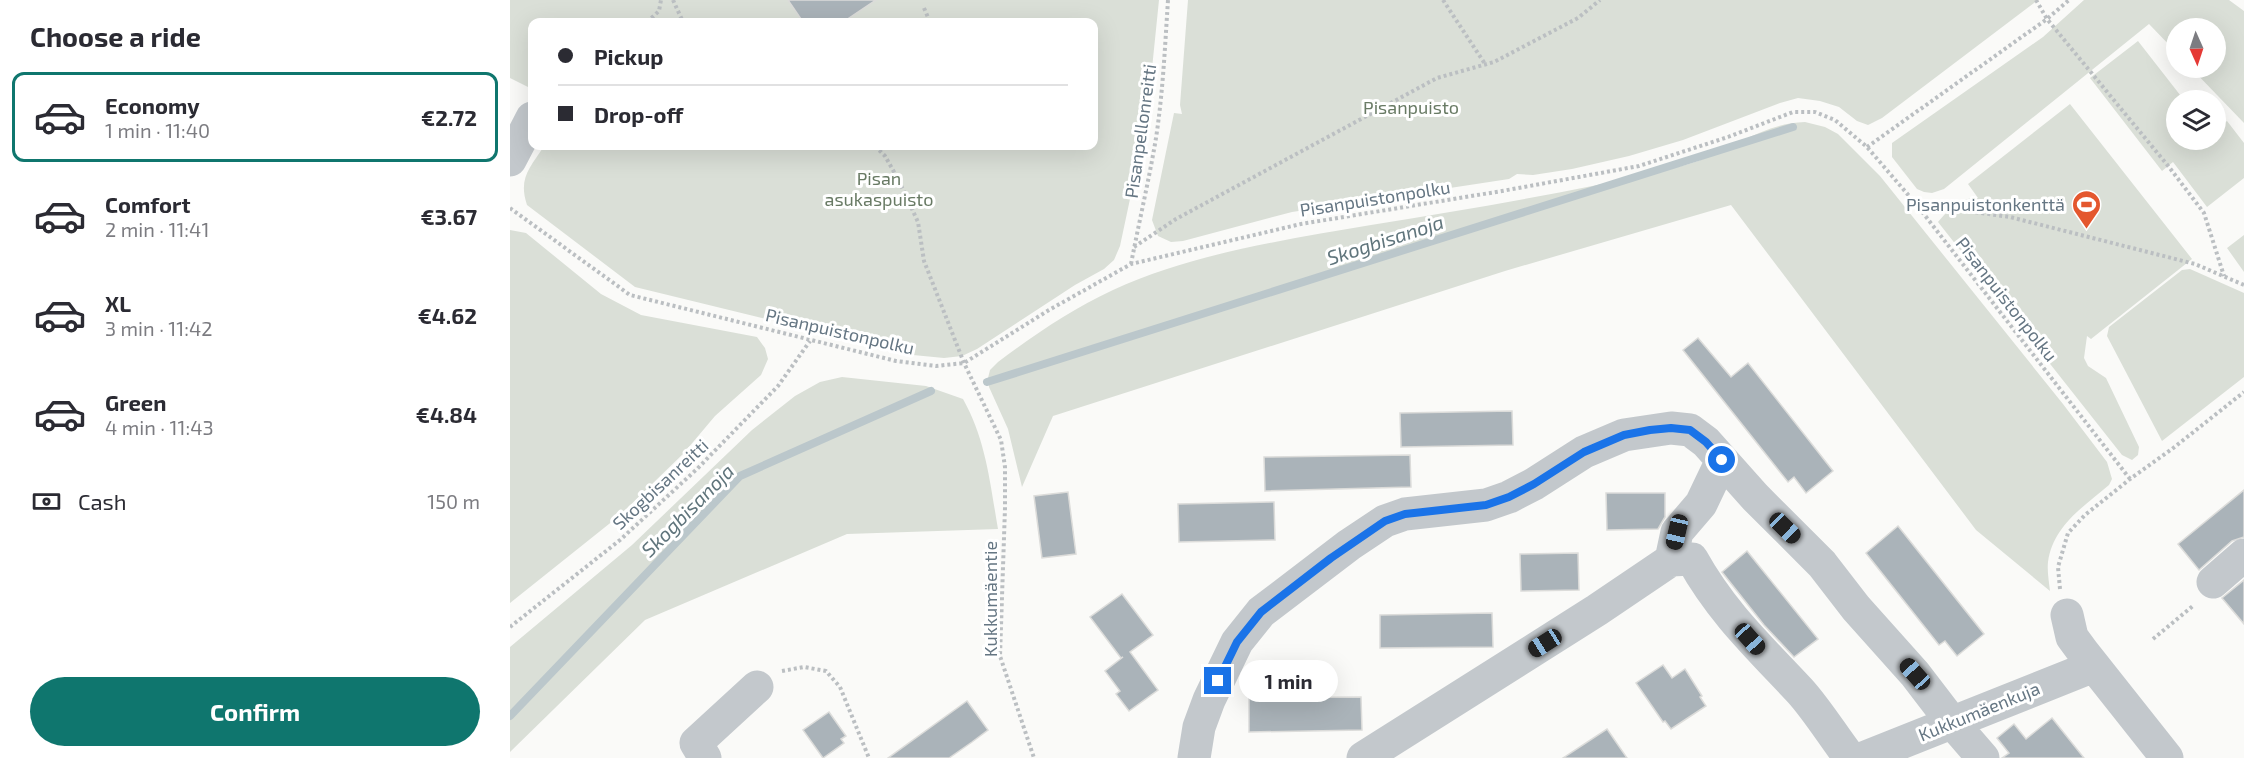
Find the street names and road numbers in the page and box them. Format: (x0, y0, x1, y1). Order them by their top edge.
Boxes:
street label: Pisanpellonreitti (1120, 62, 1160, 200)
street label: Pisanpuistonpolku (1298, 175, 1452, 221)
street label: Pisanpuistonpolku (1952, 232, 2062, 366)
street label: Pisanpuistonpolku (764, 303, 916, 359)
street label: Skogbisanreitti (608, 434, 712, 534)
street label: Kukkumäentie (979, 541, 1001, 657)
street label: Kukkumäenkuja (1915, 677, 2043, 745)

